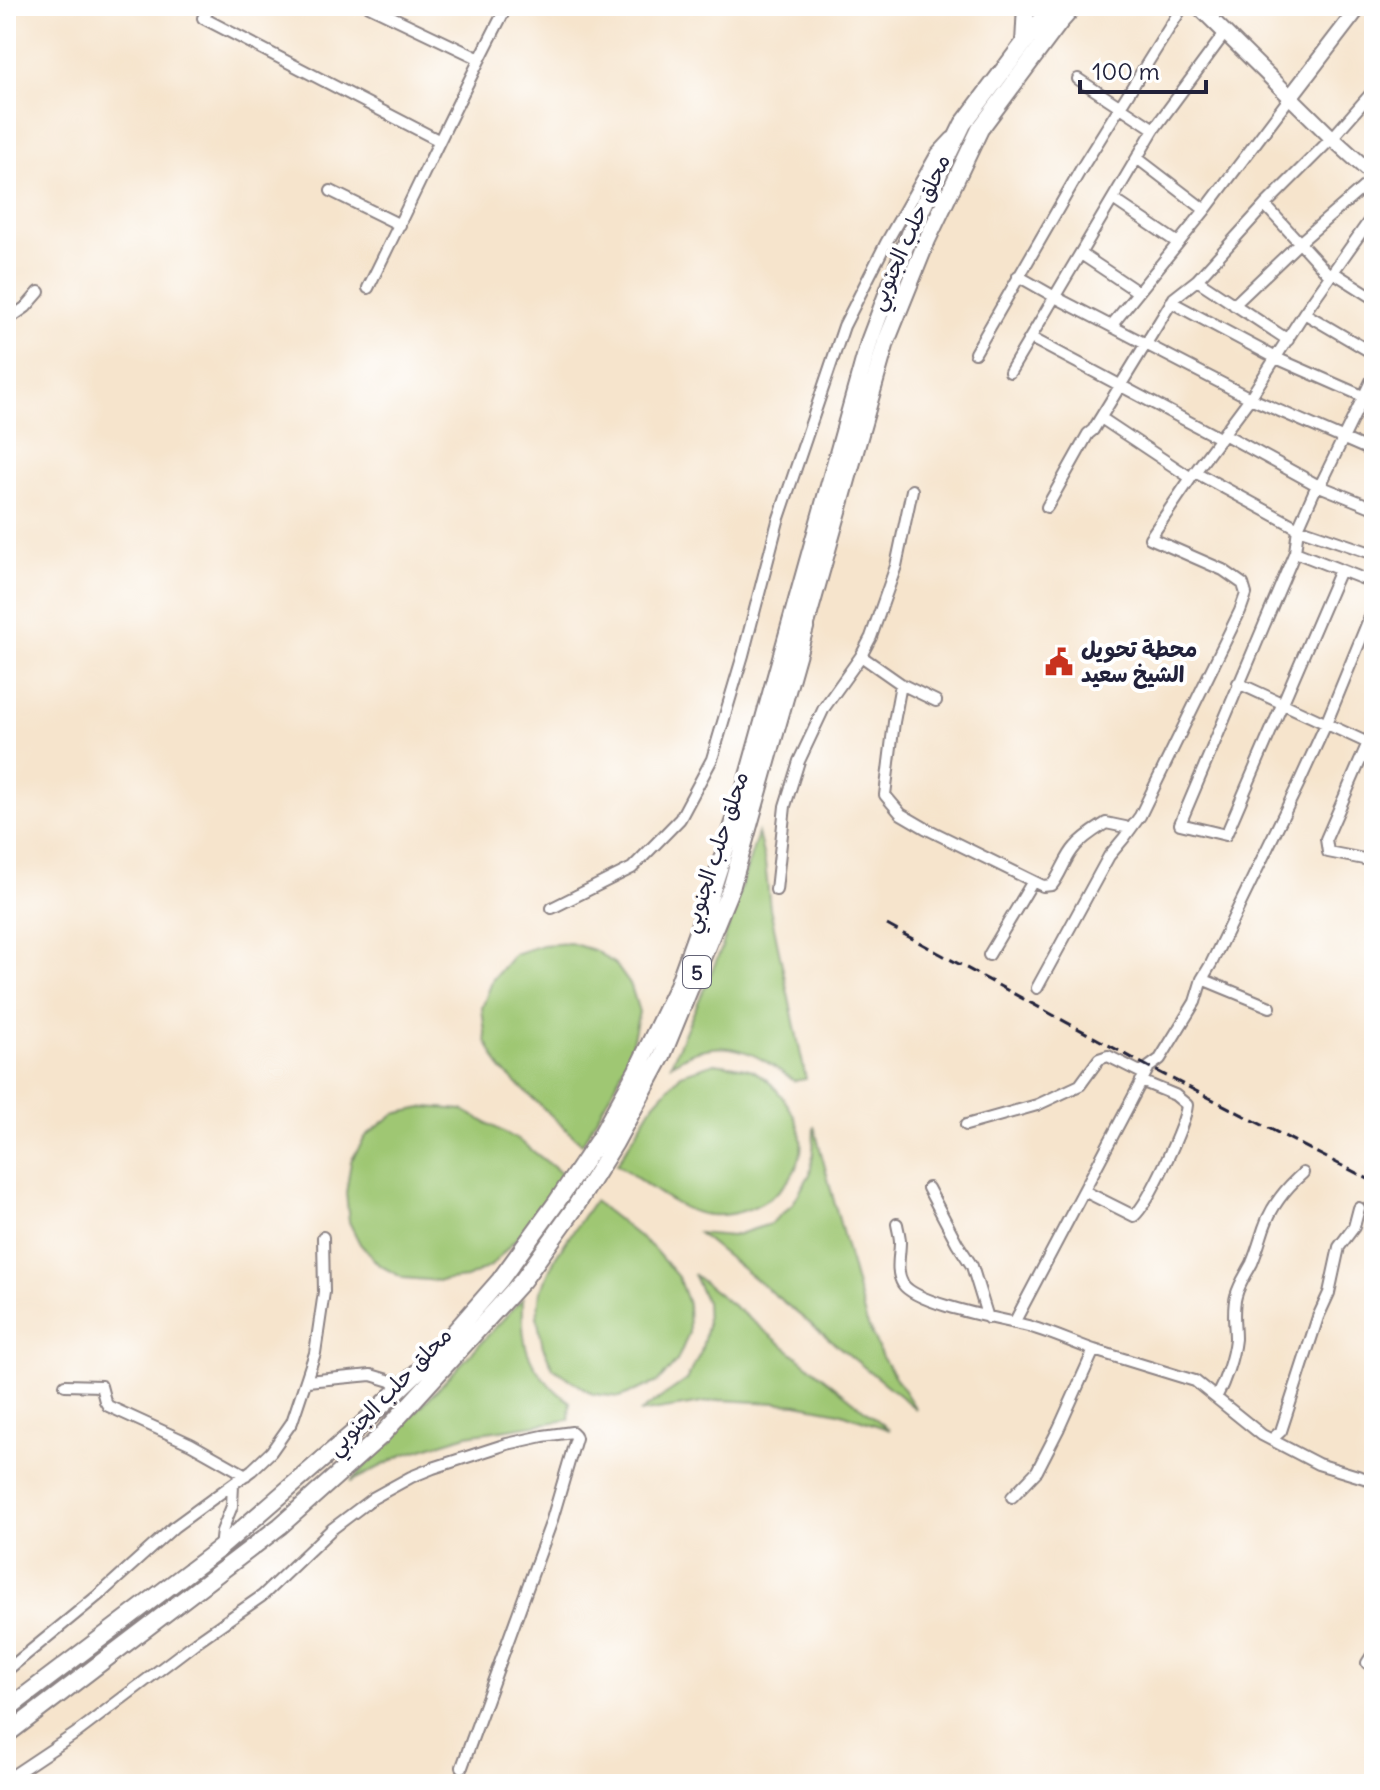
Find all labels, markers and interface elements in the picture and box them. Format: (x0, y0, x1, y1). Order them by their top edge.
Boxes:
scale bar (1080, 44, 1206, 94)
text: 100 m (1092, 56, 1160, 86)
street label: محلق حلب الجنوبي (862, 150, 961, 317)
place label: محطة تحويل الشيخ سعيد (1081, 635, 1197, 689)
public building icon: محطة تحويل الشيخ سعيد (1044, 647, 1074, 677)
street label: محلق حلب الجنوبي (676, 768, 760, 938)
road number: 5 (683, 956, 711, 988)
street label: محلق حلب الجنوبي (321, 1321, 462, 1465)

